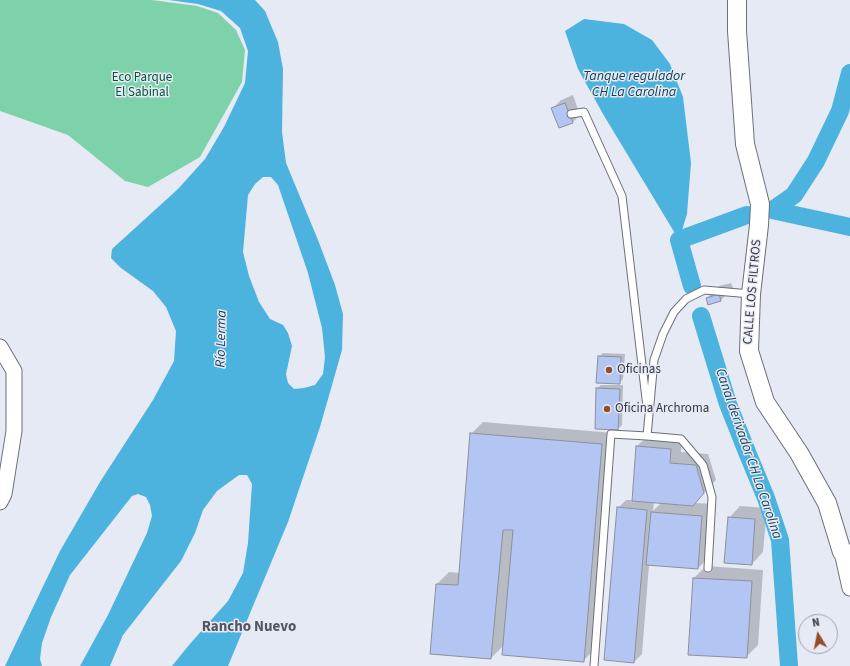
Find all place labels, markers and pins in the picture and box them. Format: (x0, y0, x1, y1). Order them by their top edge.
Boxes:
place label: Oficinas (617, 362, 661, 378)
marker: Oficinas (604, 365, 614, 375)
place label: Oficina Archroma (615, 401, 709, 417)
marker: Oficina Archroma (602, 404, 612, 414)

